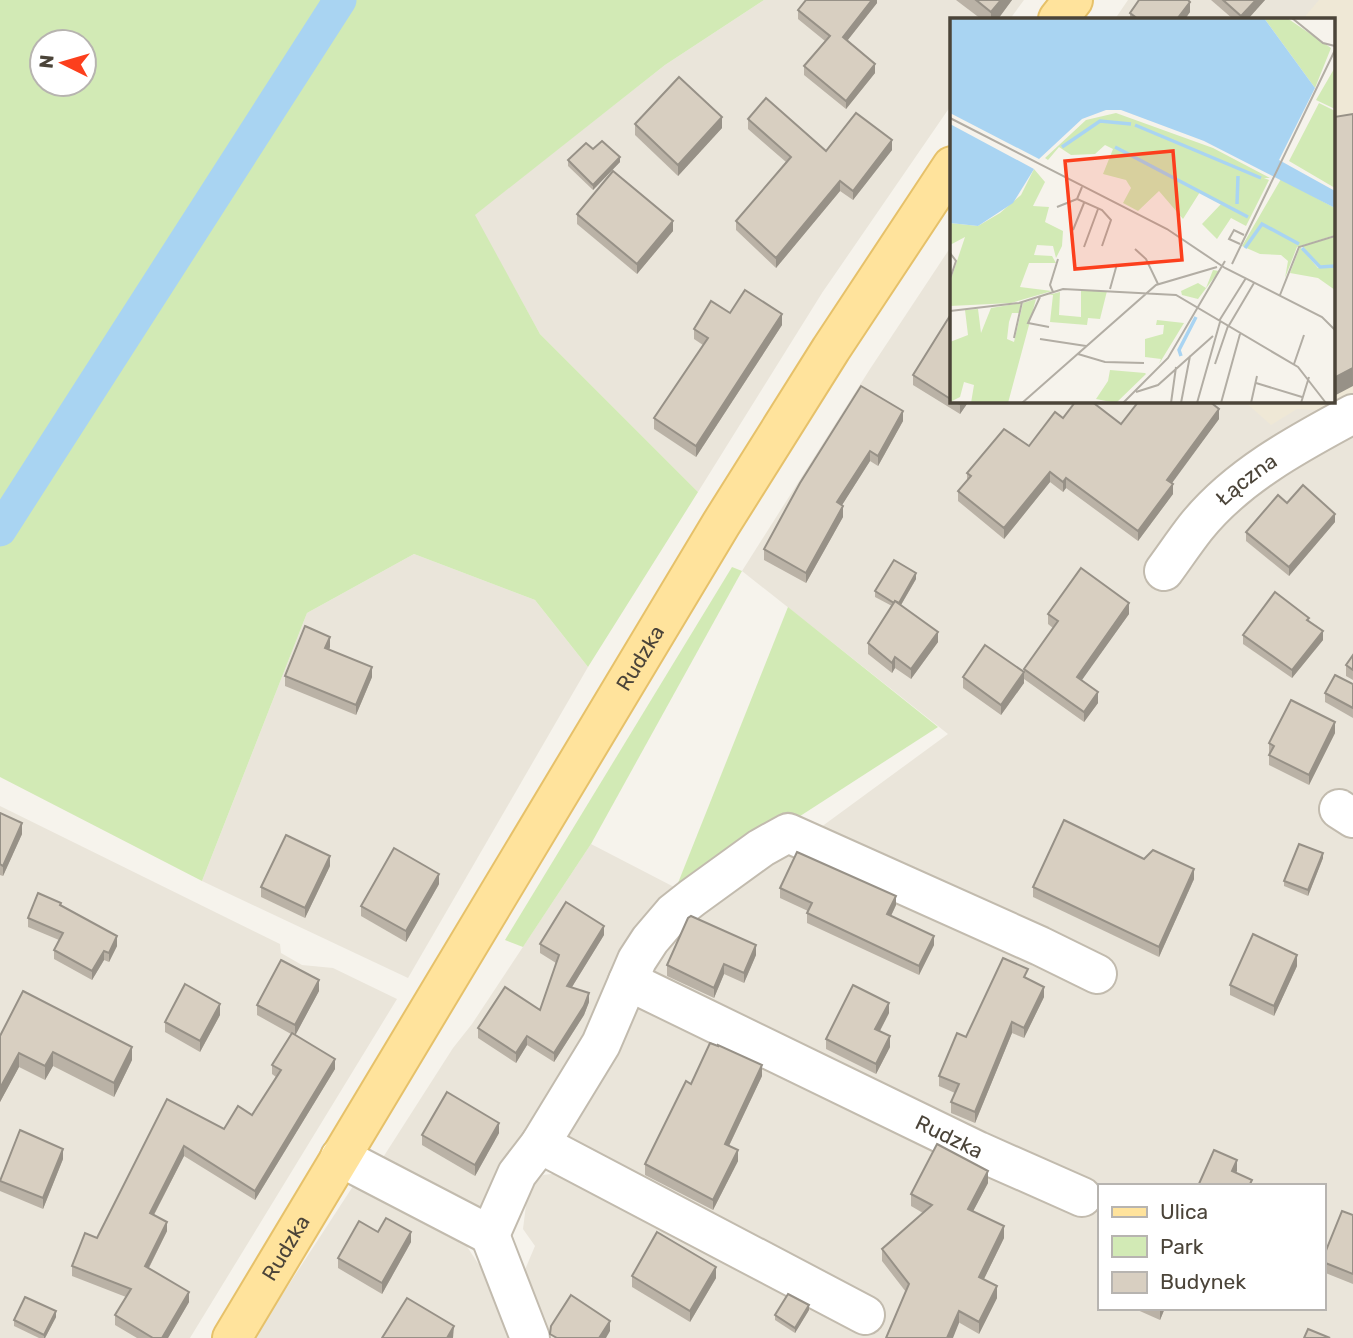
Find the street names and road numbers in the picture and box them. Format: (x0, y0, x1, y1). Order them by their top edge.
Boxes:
street label: Łączna (1211, 448, 1282, 511)
street label: Rudzka (611, 621, 669, 695)
street label: Rudzka (912, 1110, 987, 1163)
street label: Rudzka (256, 1211, 315, 1285)

